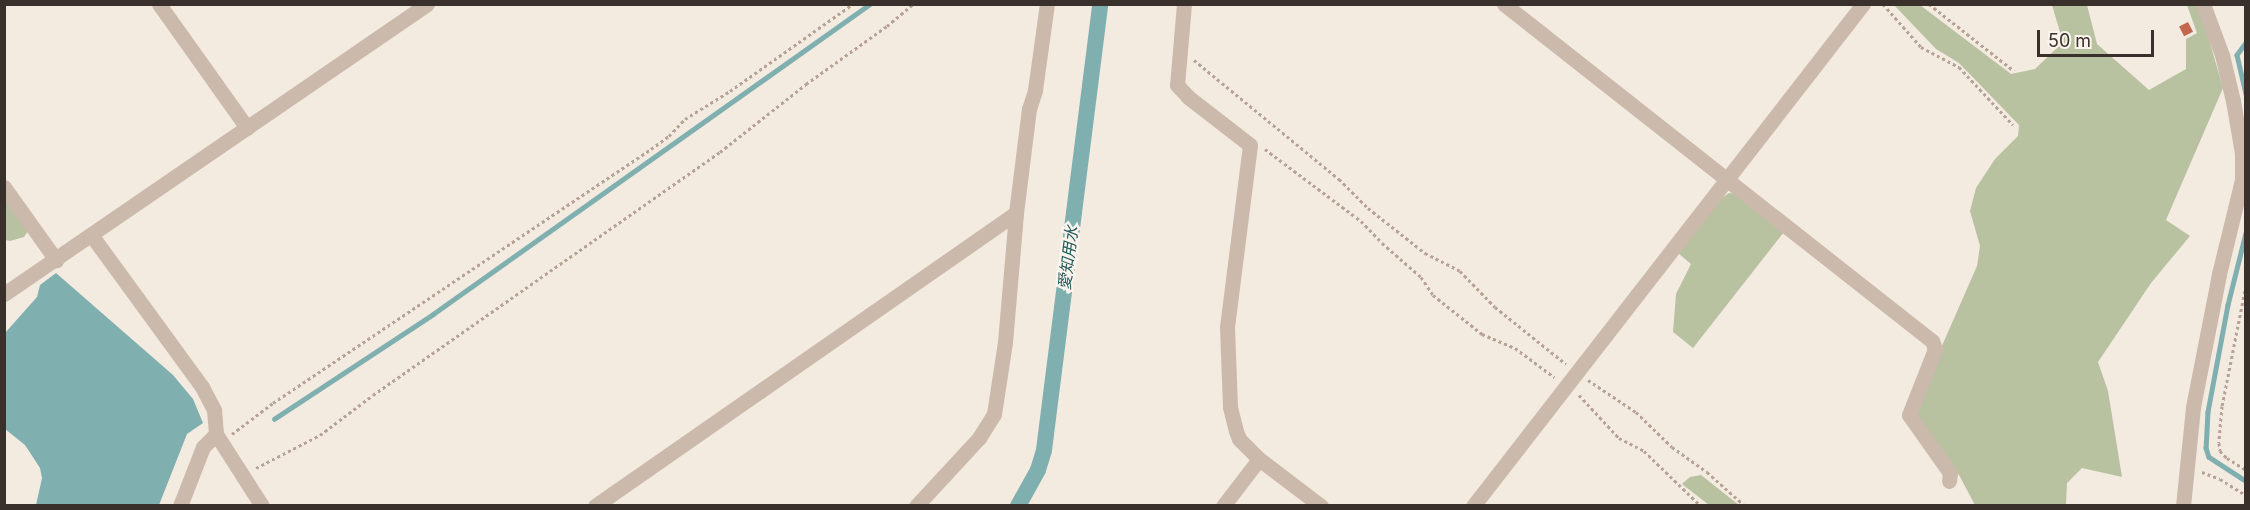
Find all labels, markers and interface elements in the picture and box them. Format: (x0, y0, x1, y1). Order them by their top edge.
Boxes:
scale bar (2040, 18, 2157, 56)
text: 50 m (2048, 30, 2091, 51)
water label: 愛知用水 (1055, 225, 1081, 291)

